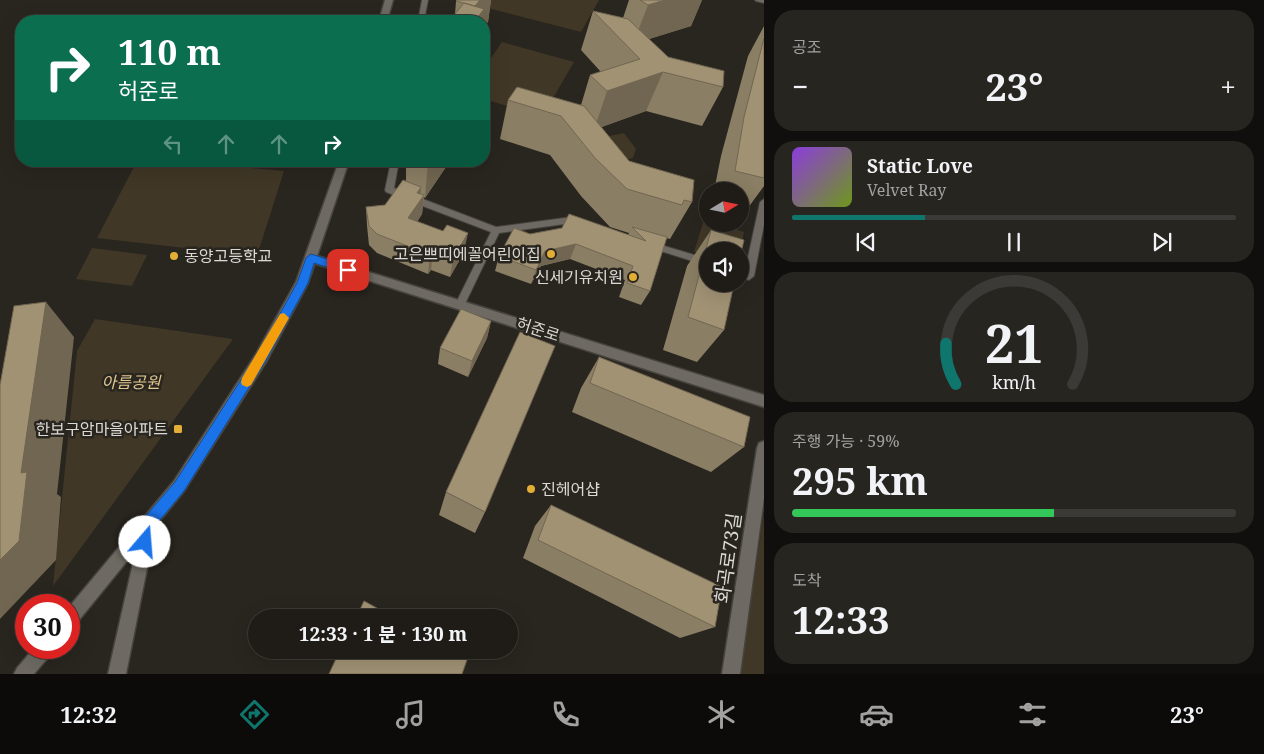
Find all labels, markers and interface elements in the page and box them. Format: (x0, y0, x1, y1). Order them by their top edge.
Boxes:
text: 110 m (118, 28, 221, 75)
icon: right (35, 35, 100, 100)
text: 공조 (792, 36, 821, 58)
text: 23° (985, 60, 1043, 112)
text: − (792, 67, 808, 105)
text: + (1220, 67, 1236, 105)
text: 허준로 (118, 75, 179, 105)
icon: left (159, 130, 187, 158)
icon: ahead (212, 130, 240, 158)
icon: ahead (265, 130, 293, 158)
icon: right (318, 130, 346, 158)
text: Static Love (867, 153, 973, 179)
text: Velvet Ray (867, 179, 946, 201)
north arrow (699, 182, 749, 232)
map controls (699, 182, 749, 292)
icon: previous (852, 228, 880, 256)
icon: pause (1000, 228, 1028, 256)
icon: next (1148, 228, 1176, 256)
button: sound (699, 242, 749, 292)
place label: 고은쁘띠에꼴어린이집 (394, 243, 541, 265)
place label: 동양고등학교 (184, 245, 272, 267)
marker: 고은쁘띠에꼴어린이집 (545, 248, 557, 260)
pin (327, 249, 369, 291)
marker: 동양고등학교 (168, 250, 180, 262)
icon: arrive (334, 256, 362, 284)
place label: 신세기유치원 (535, 266, 623, 288)
marker: 신세기유치원 (627, 271, 639, 283)
text: 21 (985, 307, 1043, 378)
street label: 허준로 (514, 312, 563, 346)
text: km/h (992, 370, 1036, 394)
park label: 아름공원 (102, 371, 162, 393)
place label: 한보구암마을아파트 (36, 418, 168, 440)
marker: 한보구암마을아파트 (172, 423, 184, 435)
text: 주행 가능 · 59% (792, 430, 900, 452)
text: 295 km (792, 454, 928, 506)
place label: 진헤어샵 (541, 478, 600, 500)
marker: 진헤어샵 (525, 483, 537, 495)
street label: 화곡로73길 (709, 511, 747, 605)
position arrow (118, 515, 170, 567)
text: 도착 (792, 569, 821, 591)
text: 12:33 (792, 593, 889, 645)
speed limit sign: 30 (15, 594, 80, 659)
text: 12:33 · 1 분 · 130 m (299, 621, 467, 647)
icon: directions (237, 697, 272, 732)
icon: music (393, 697, 428, 732)
icon: phone (548, 697, 583, 732)
icon: climate (704, 697, 739, 732)
icon: car (859, 697, 894, 732)
icon: filters (1015, 697, 1050, 732)
text: 12:32 (60, 699, 117, 729)
text: 23° (1170, 699, 1204, 729)

